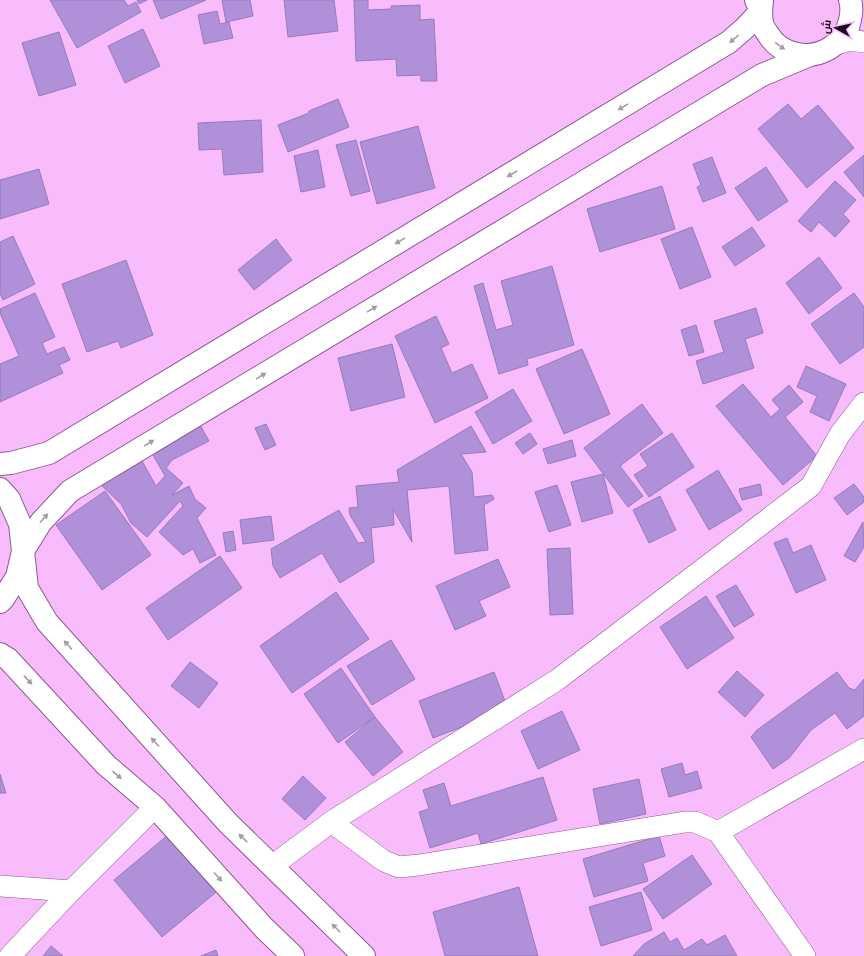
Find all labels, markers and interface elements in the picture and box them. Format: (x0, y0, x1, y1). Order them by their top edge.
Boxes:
north arrow (816, 8, 856, 48)
text: ش (818, 19, 834, 35)
one-way arrow (728, 34, 739, 43)
one-way arrow (774, 42, 785, 50)
one-way arrow (617, 103, 629, 110)
one-way arrow (506, 170, 518, 177)
one-way arrow (395, 237, 405, 245)
one-way arrow (366, 306, 378, 313)
one-way arrow (255, 373, 267, 380)
one-way arrow (143, 440, 155, 447)
one-way arrow (40, 513, 49, 523)
one-way arrow (64, 641, 73, 650)
one-way arrow (23, 675, 33, 685)
one-way arrow (150, 737, 160, 747)
one-way arrow (112, 770, 123, 779)
one-way arrow (238, 833, 248, 843)
one-way arrow (213, 872, 223, 882)
one-way arrow (331, 923, 341, 933)

